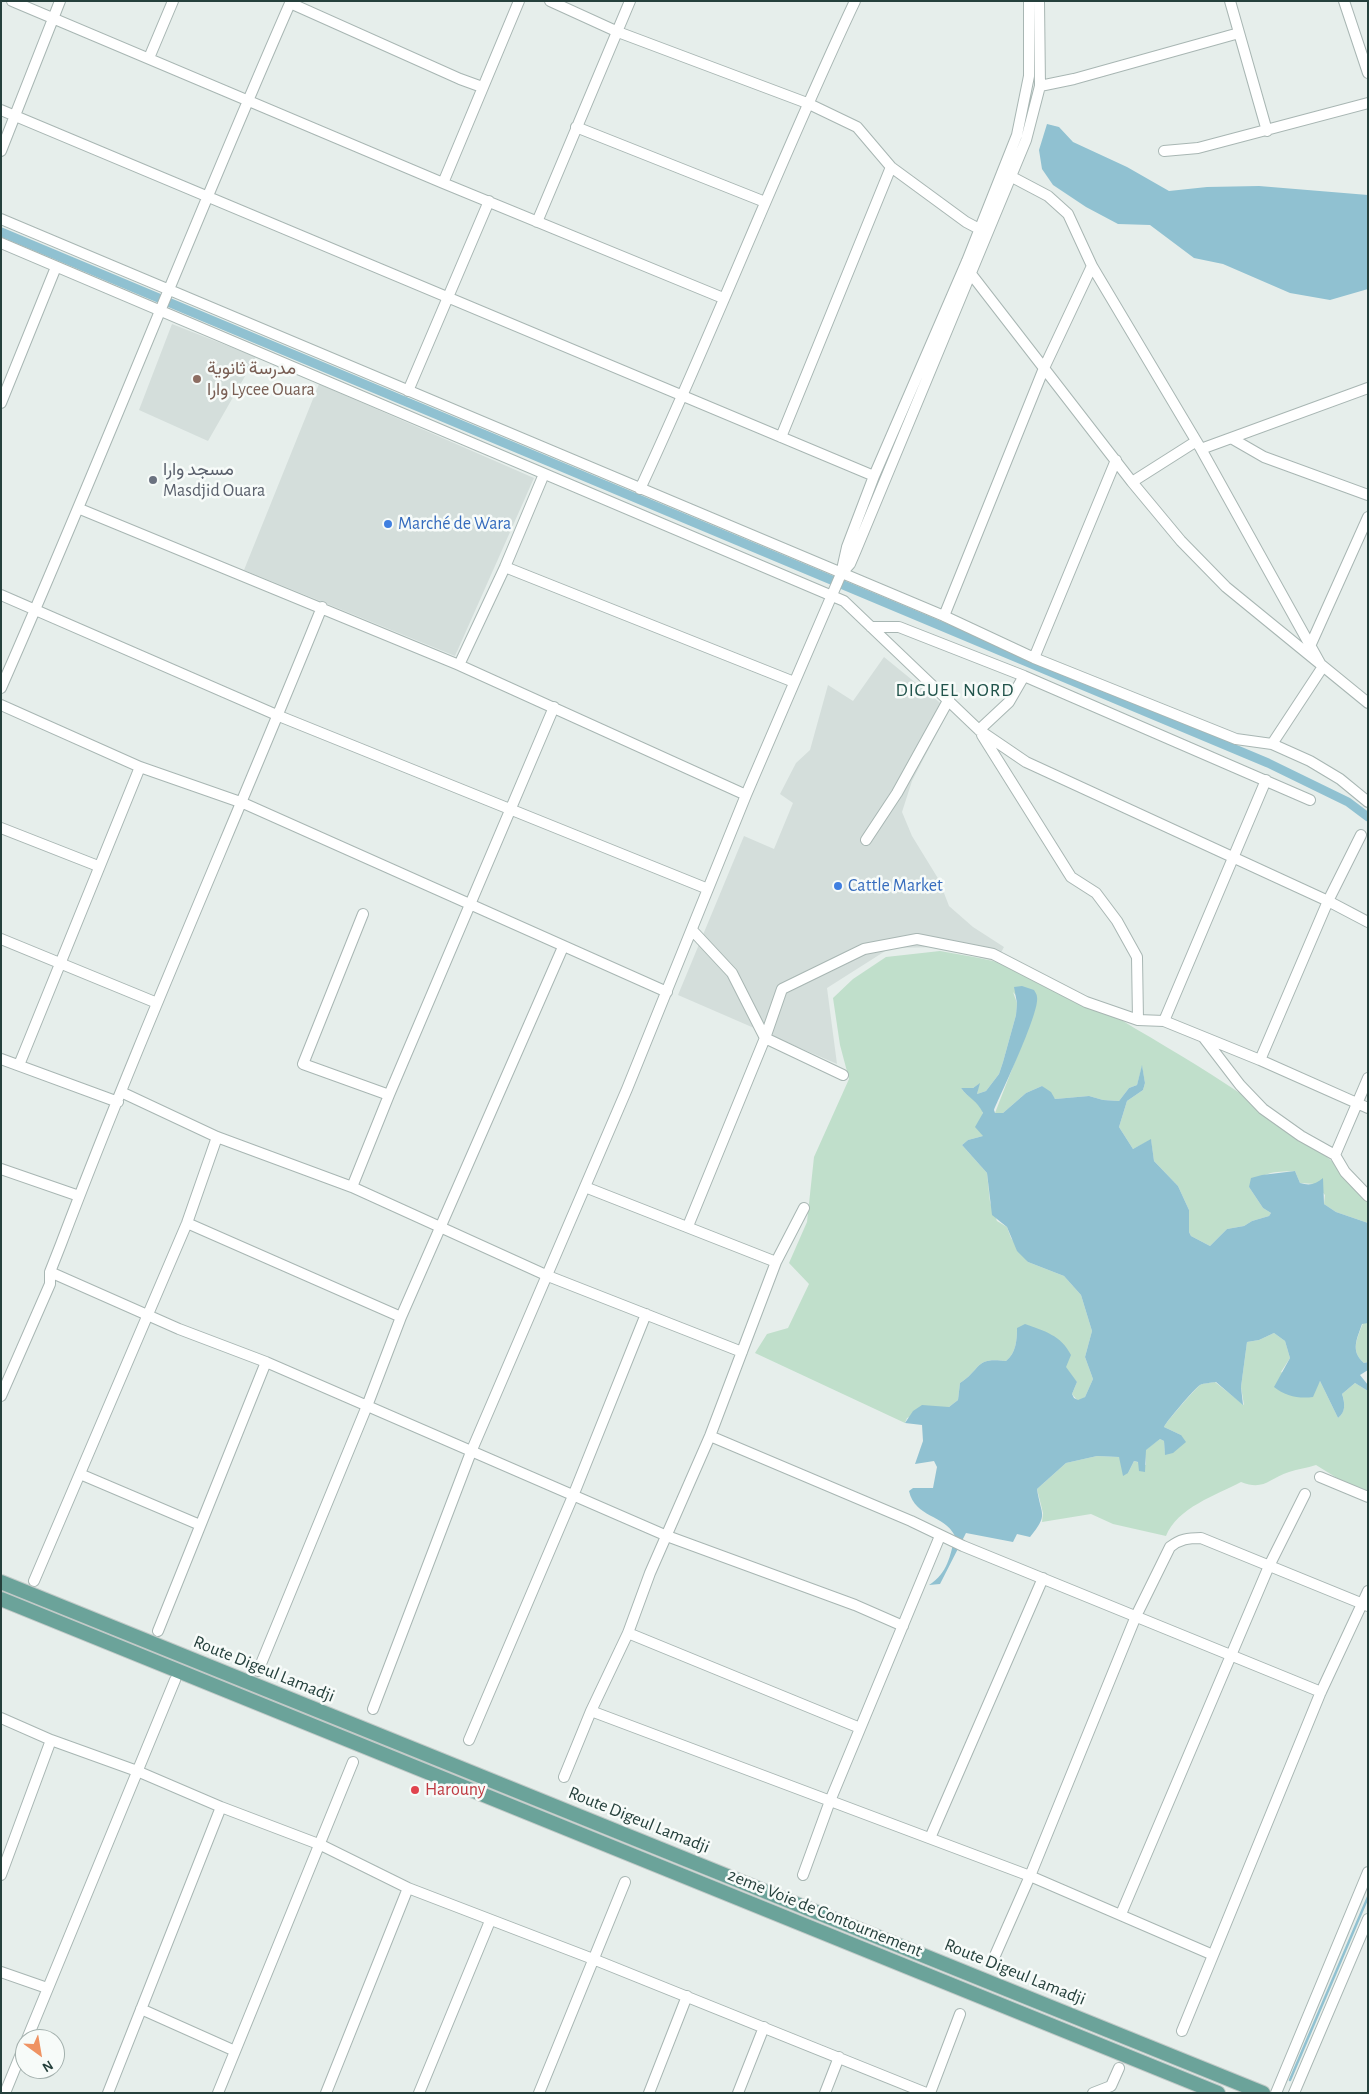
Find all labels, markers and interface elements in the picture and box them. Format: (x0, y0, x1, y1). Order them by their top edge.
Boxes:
place label: مدرسة ثانوية وارا Lycee Ouara (207, 358, 315, 400)
marker: مدرسة ثانوية وارا Lycee Ouara (191, 373, 203, 385)
place label: مسجد وارا Masdjid Ouara (163, 459, 265, 502)
marker: مسجد وارا Masdjid Ouara (147, 474, 159, 486)
place label: Marché de Wara (398, 513, 511, 535)
marker: Marché de Wara (382, 518, 394, 530)
district label: DIGUEL NORD (894, 679, 1016, 701)
place label: Cattle Market (848, 875, 943, 897)
marker: Cattle Market (832, 880, 844, 892)
street label: Route Digeul Lamadji (190, 1631, 338, 1707)
place label: Harouny (425, 1779, 485, 1801)
street label: Route Digeul Lamadji (565, 1782, 713, 1858)
marker: Harouny (409, 1784, 421, 1796)
street label: 2eme Voie de Contournement (725, 1864, 925, 1962)
street label: Route Digeul Lamadji (941, 1934, 1089, 2010)
north arrow (15, 2029, 65, 2079)
text: N (40, 2057, 55, 2074)

